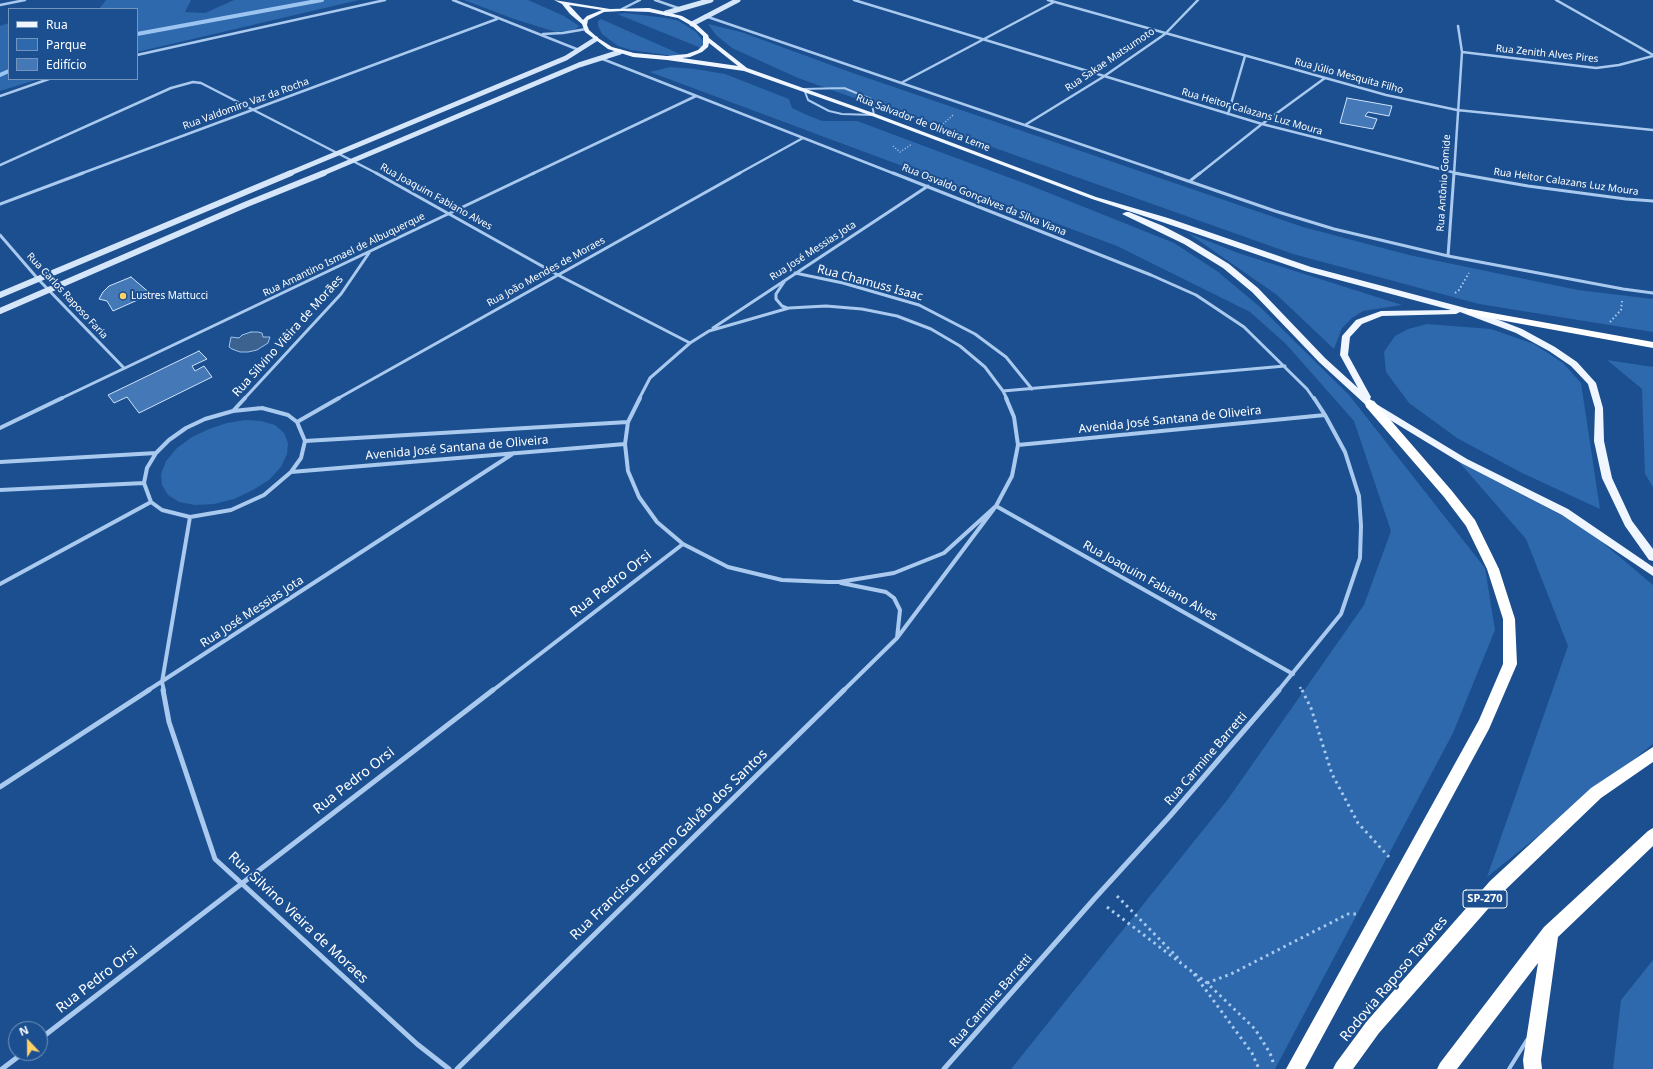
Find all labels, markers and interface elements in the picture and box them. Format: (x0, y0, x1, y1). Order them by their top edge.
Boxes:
legend (8, 8, 138, 80)
text: Rua (46, 16, 68, 33)
street label: Rua Sakae Matsumoto (1063, 26, 1157, 94)
text: Parque (46, 36, 86, 53)
street label: Rua Zenith Alves Pires (1495, 43, 1599, 65)
text: Edifício (46, 56, 87, 73)
street label: Rua Júlio Mesquita Filho (1293, 56, 1405, 96)
street label: Rua Valdomiro Vaz da Rocha (181, 76, 311, 132)
street label: Rua Heitor Calazans Luz Moura (1180, 86, 1324, 138)
street label: Rua Salvador de Oliveira Leme (854, 92, 992, 154)
street label: Rua Antônio Gomide (1435, 134, 1453, 232)
street label: Rua Joaquim Fabiano Alves (378, 161, 494, 233)
street label: Rua Osvaldo Gonçalves da Silva Viana (900, 161, 1068, 239)
street label: Rua Heitor Calazans Luz Moura (1493, 166, 1639, 198)
street label: Rua Amantino Ismael de Albuquerque (261, 210, 427, 300)
street label: Rua José Messias Jota (768, 219, 858, 283)
street label: Rua João Mendes de Moraes (485, 234, 607, 310)
street label: Rua Carlos Raposo Faria (24, 250, 110, 342)
street label: Rua Chamuss Isaac (816, 262, 924, 304)
street label: Rua Silvino Viêira de Morães (230, 272, 346, 400)
place label: Lustres Mattucci (131, 290, 208, 302)
marker: Lustres Mattucci (118, 291, 128, 301)
street label: Avenida José Santana de Oliveira (1078, 403, 1262, 437)
street label: Avenida José Santana de Oliveira (365, 433, 549, 463)
street label: Rua Joaquim Fabiano Alves (1080, 538, 1220, 624)
street label: Rua Pedro Orsi (567, 547, 655, 621)
street label: Rua José Messias Jota (198, 573, 306, 651)
street label: Rua Carmine Barretti (1162, 710, 1250, 808)
street label: Rua Pedro Orsi (310, 744, 398, 818)
street label: Rua Francisco Erasmo Galvão dos Santos (567, 746, 771, 944)
street label: Rua Silvino Vieira de Moraes (225, 849, 371, 987)
road number: SP-270 (1463, 890, 1507, 908)
street label: Rodovia Raposo Tavares (1337, 913, 1451, 1045)
street label: Rua Pedro Orsi (53, 943, 141, 1017)
street label: Rua Carmine Barretti (947, 952, 1035, 1050)
north arrow (8, 1021, 48, 1061)
text: N (17, 1022, 31, 1039)

